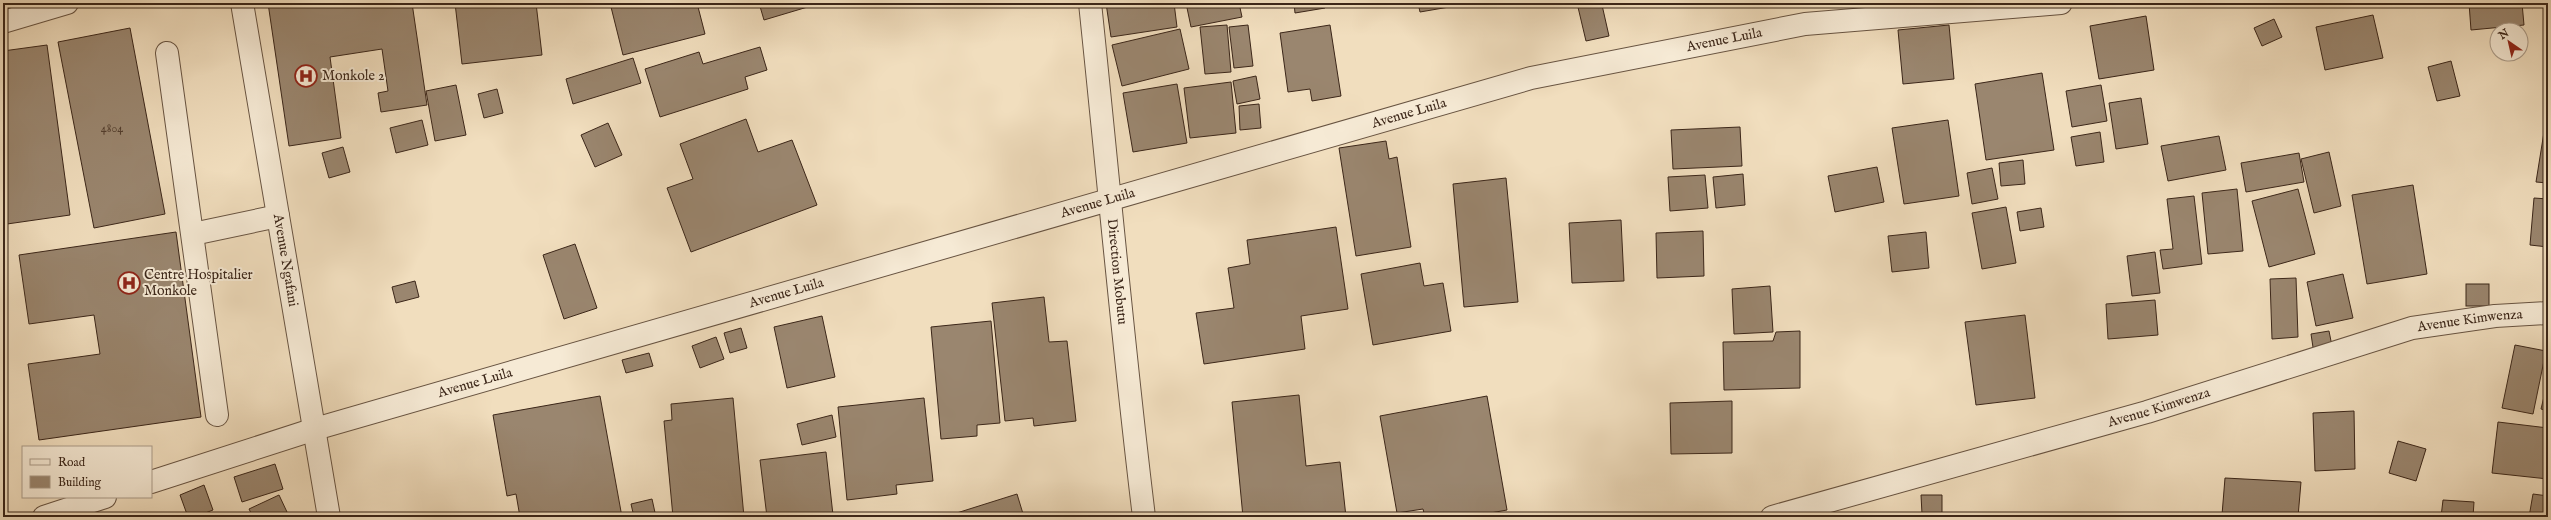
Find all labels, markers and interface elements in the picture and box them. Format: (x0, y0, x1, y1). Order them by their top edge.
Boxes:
north arrow (2489, 22, 2529, 62)
street label: Avenue Luila (1684, 23, 1765, 56)
text: N (2495, 26, 2512, 44)
hospital icon: Monkole 2 (293, 63, 319, 89)
place label: Monkole 2 (322, 67, 385, 85)
street label: Avenue Luila (1369, 94, 1449, 133)
house number: 4804 (101, 121, 123, 136)
street label: Avenue Luila (1057, 184, 1138, 223)
street label: Avenue Ngafani (269, 212, 302, 308)
street label: Direction Mobutu (1103, 218, 1131, 326)
place label: Centre Hospitalier Monkole (144, 266, 253, 300)
hospital icon: Centre Hospitalier Monkole (116, 270, 142, 296)
street label: Avenue Luila (746, 273, 827, 312)
street label: Avenue Kimwenza (2415, 305, 2524, 336)
street label: Avenue Luila (435, 363, 515, 402)
street label: Avenue Kimwenza (2105, 383, 2213, 432)
legend (22, 446, 152, 498)
text: Road (58, 455, 86, 470)
text: Building (58, 475, 102, 490)

